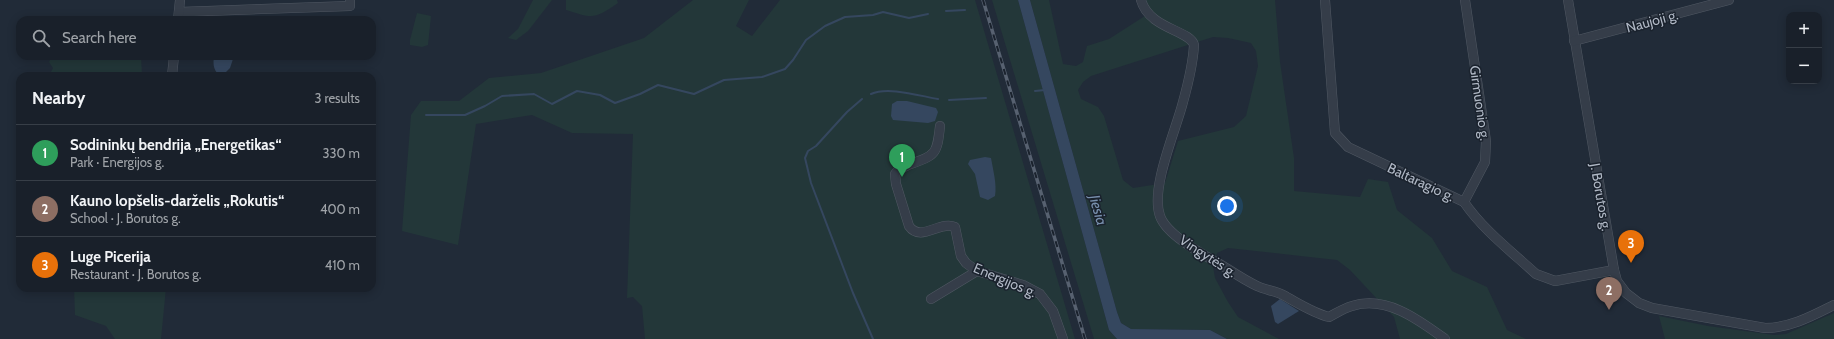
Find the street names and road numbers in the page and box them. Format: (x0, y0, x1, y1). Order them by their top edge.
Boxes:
street label: Naujoji g. (1624, 5, 1680, 37)
street label: Girmuonio g. (1466, 64, 1494, 142)
street label: Baltaragio g. (1385, 159, 1457, 205)
street label: J. Borutos g. (1586, 161, 1616, 232)
street label: Vingytės g. (1176, 231, 1240, 281)
street label: Energijos g. (971, 259, 1039, 301)

